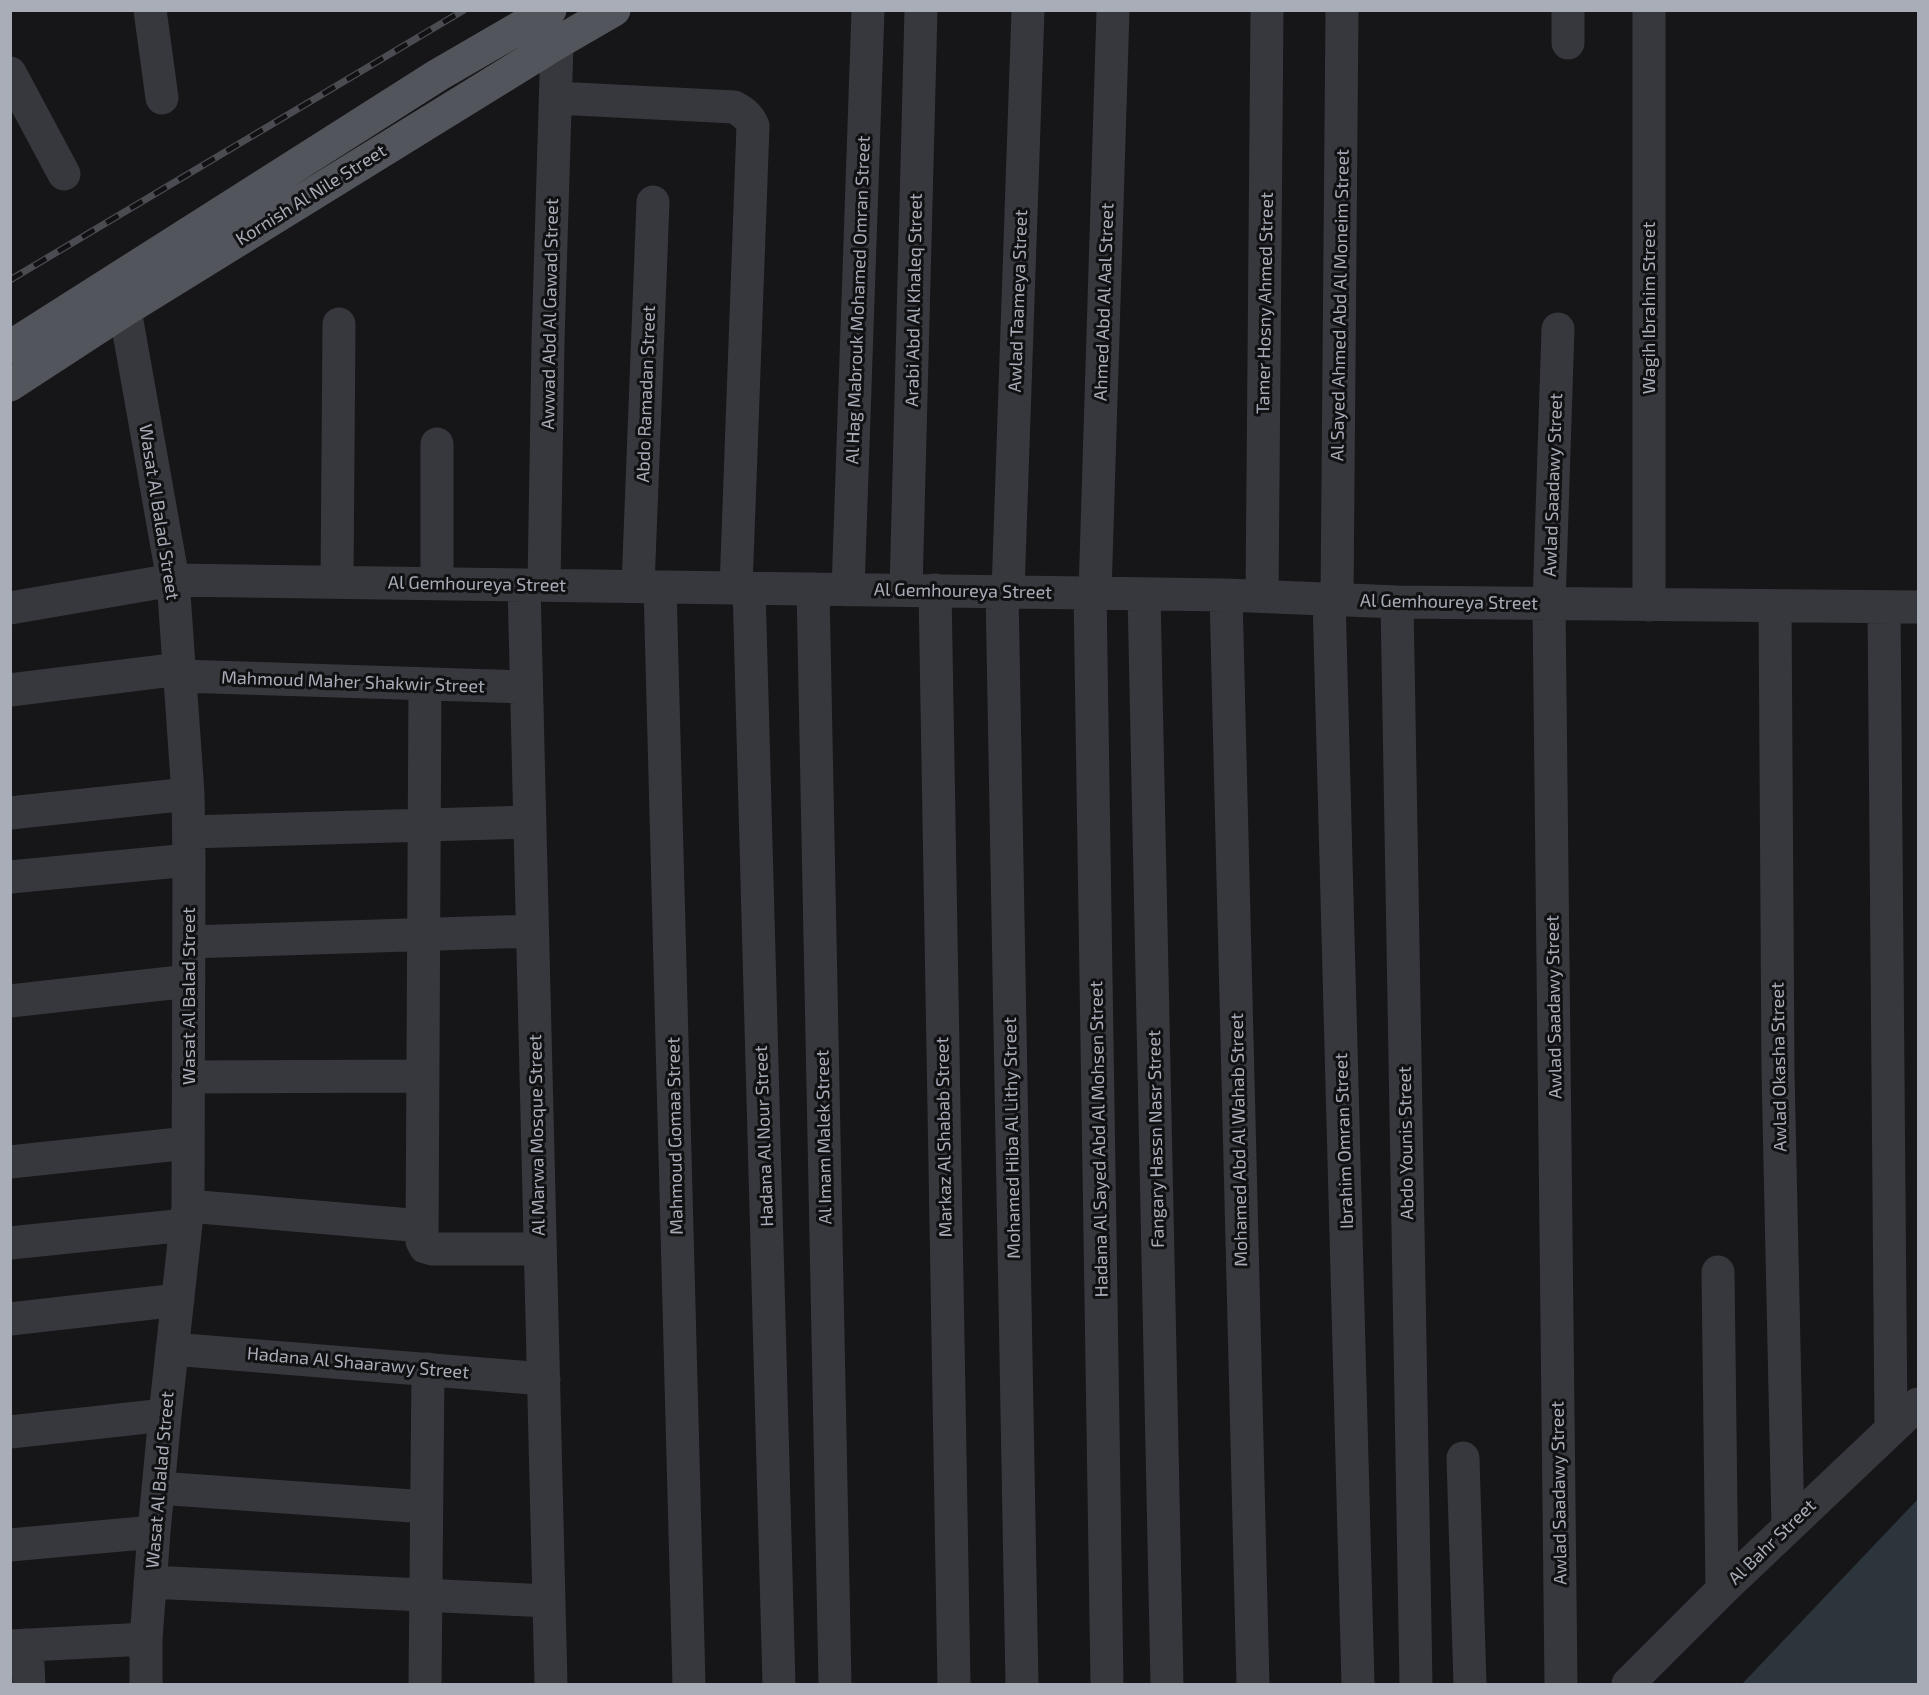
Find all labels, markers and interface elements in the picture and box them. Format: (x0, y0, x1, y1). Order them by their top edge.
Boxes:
street label: Al Hag Mabrouk Mohamed Omran Street (841, 135, 875, 465)
street label: Kornish Al Nile Street (232, 140, 390, 250)
street label: Al Sayed Ahmed Abd Al Moneim Street (1326, 149, 1354, 461)
street label: Tamer Hosny Ahmed Street (1252, 192, 1278, 414)
street label: Arabi Abd Al Khaleq Street (901, 193, 927, 407)
street label: Awwad Abd Al Gawad Street (537, 198, 563, 430)
street label: Ahmed Abd Al Aal Street (1090, 203, 1118, 401)
street label: Awlad Taameya Street (1004, 209, 1032, 393)
street label: Wagih Ibrahim Street (1638, 222, 1660, 394)
street label: Abdo Ramadan Street (632, 305, 660, 483)
street label: Awlad Saadawy Street (1539, 393, 1567, 577)
street label: Wasat Al Balad Street (134, 423, 184, 601)
street label: Al Gemhoureya Street (388, 572, 566, 596)
street label: Al Gemhoureya Street (874, 579, 1052, 603)
street label: Al Gemhoureya Street (1360, 590, 1538, 614)
street label: Mahmoud Maher Shakwir Street (221, 667, 485, 697)
street label: Wasat Al Balad Street (178, 907, 200, 1085)
street label: Awlad Saadawy Street (1542, 915, 1566, 1099)
street label: Hadana Al Sayed Abd Al Mohsen Street (1085, 981, 1113, 1297)
street label: Awlad Okasha Street (1767, 982, 1791, 1152)
street label: Mohamed Abd Al Wahab Street (1226, 1013, 1252, 1267)
street label: Mohamed Hiba Al Lithy Street (999, 1017, 1025, 1259)
street label: Fangary Hassn Nasr Street (1143, 1030, 1169, 1248)
street label: Al Marwa Mosque Street (524, 1034, 550, 1236)
street label: Mahmoud Gomaa Street (662, 1037, 688, 1235)
street label: Markaz Al Shabab Street (931, 1037, 957, 1237)
street label: Hadana Al Nour Street (750, 1045, 778, 1227)
street label: Al Imam Malek Street (812, 1050, 836, 1224)
street label: Ibrahim Omran Street (1330, 1053, 1358, 1229)
street label: Abdo Younis Street (1394, 1066, 1418, 1220)
street label: Hadana Al Shaarawy Street (246, 1343, 470, 1383)
street label: Wasat Al Balad Street (141, 1390, 179, 1570)
street label: Awlad Saadawy Street (1547, 1401, 1571, 1585)
street label: Al Bahr Street (1724, 1495, 1820, 1589)

